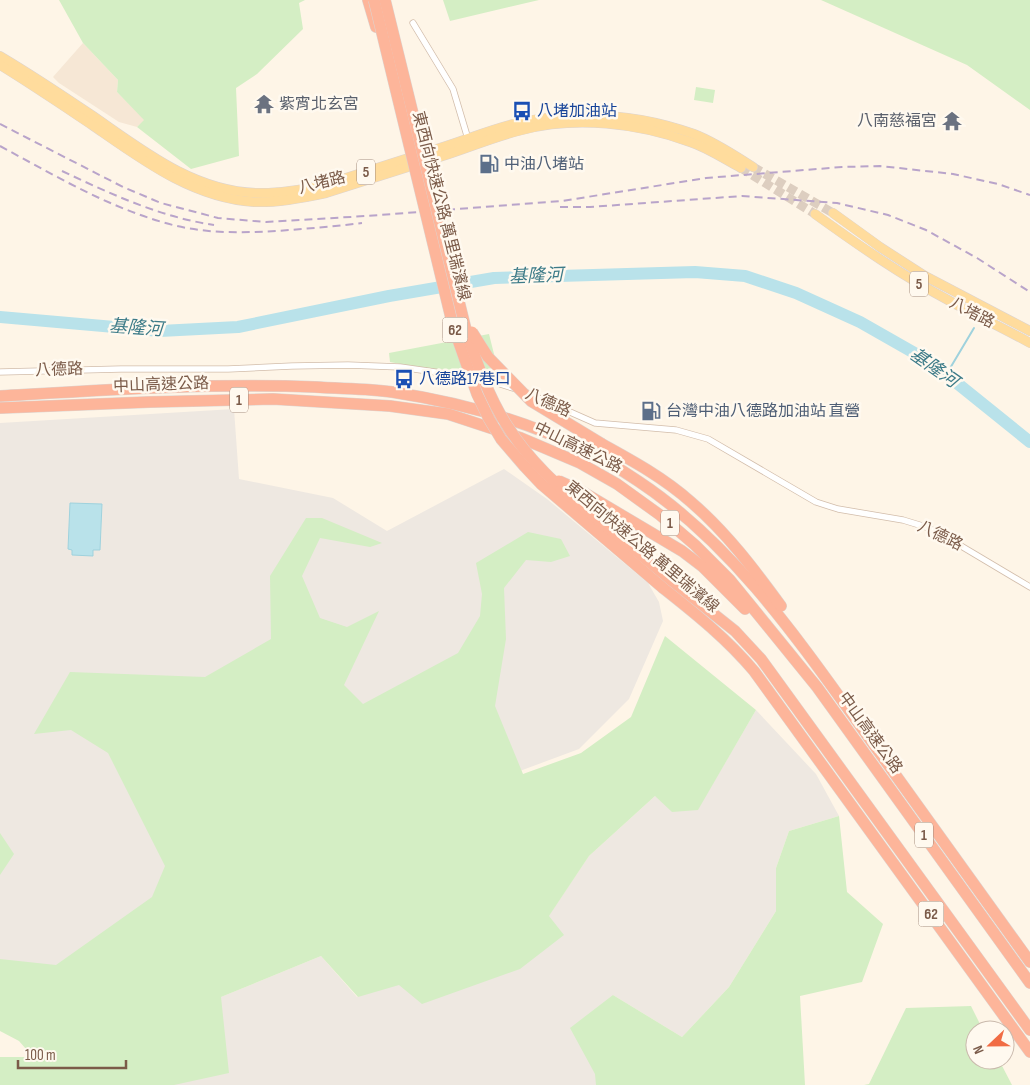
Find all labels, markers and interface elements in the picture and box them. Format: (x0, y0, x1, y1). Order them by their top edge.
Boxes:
temple icon: 紫宵北玄宮 (253, 93, 275, 115)
place label: 紫宵北玄宮 (279, 95, 359, 114)
bus stop icon: 八堵加油站 (511, 100, 533, 122)
place label: 八堵加油站 (537, 102, 617, 121)
street label: 東西向快速公路 萬里瑞濱線 (408, 109, 474, 303)
temple icon: 八南慈福宮 (941, 110, 963, 132)
place label: 八南慈福宮 (857, 112, 937, 131)
fuel station icon: 中油八堵站 (478, 153, 500, 175)
place label: 中油八堵站 (504, 155, 584, 174)
road number: 5 (357, 160, 375, 184)
street label: 八堵路 (296, 168, 348, 198)
water label: 基隆河 (509, 264, 566, 287)
road number: 5 (910, 272, 928, 296)
street label: 八堵路 (946, 294, 998, 332)
water label: 基隆河 (108, 316, 167, 341)
road number: 62 (442, 318, 468, 342)
water label: 基隆河 (906, 344, 965, 394)
street label: 八德路 (35, 360, 83, 380)
bus stop icon: 八德路17巷口 (393, 368, 415, 390)
place label: 八德路17巷口 (419, 370, 511, 389)
street label: 中山高速公路 (113, 374, 209, 396)
street label: 八德路 (522, 385, 574, 421)
road number: 1 (230, 388, 248, 412)
fuel station icon: 台灣中油八德路加油站 直營 (640, 400, 662, 422)
place label: 台灣中油八德路加油站 直營 (666, 402, 861, 421)
street label: 中山高速公路 (531, 418, 625, 478)
street label: 東西向快速公路 萬里瑞濱線 (561, 477, 723, 617)
road number: 1 (661, 510, 679, 536)
street label: 八德路 (914, 517, 966, 555)
street label: 中山高速公路 (834, 689, 906, 777)
road number: 1 (915, 822, 933, 848)
road number: 62 (918, 902, 944, 926)
north arrow (965, 1020, 1015, 1070)
scale bar (18, 1038, 125, 1070)
text: N (969, 1043, 988, 1056)
text: 100 m (25, 1046, 56, 1065)

